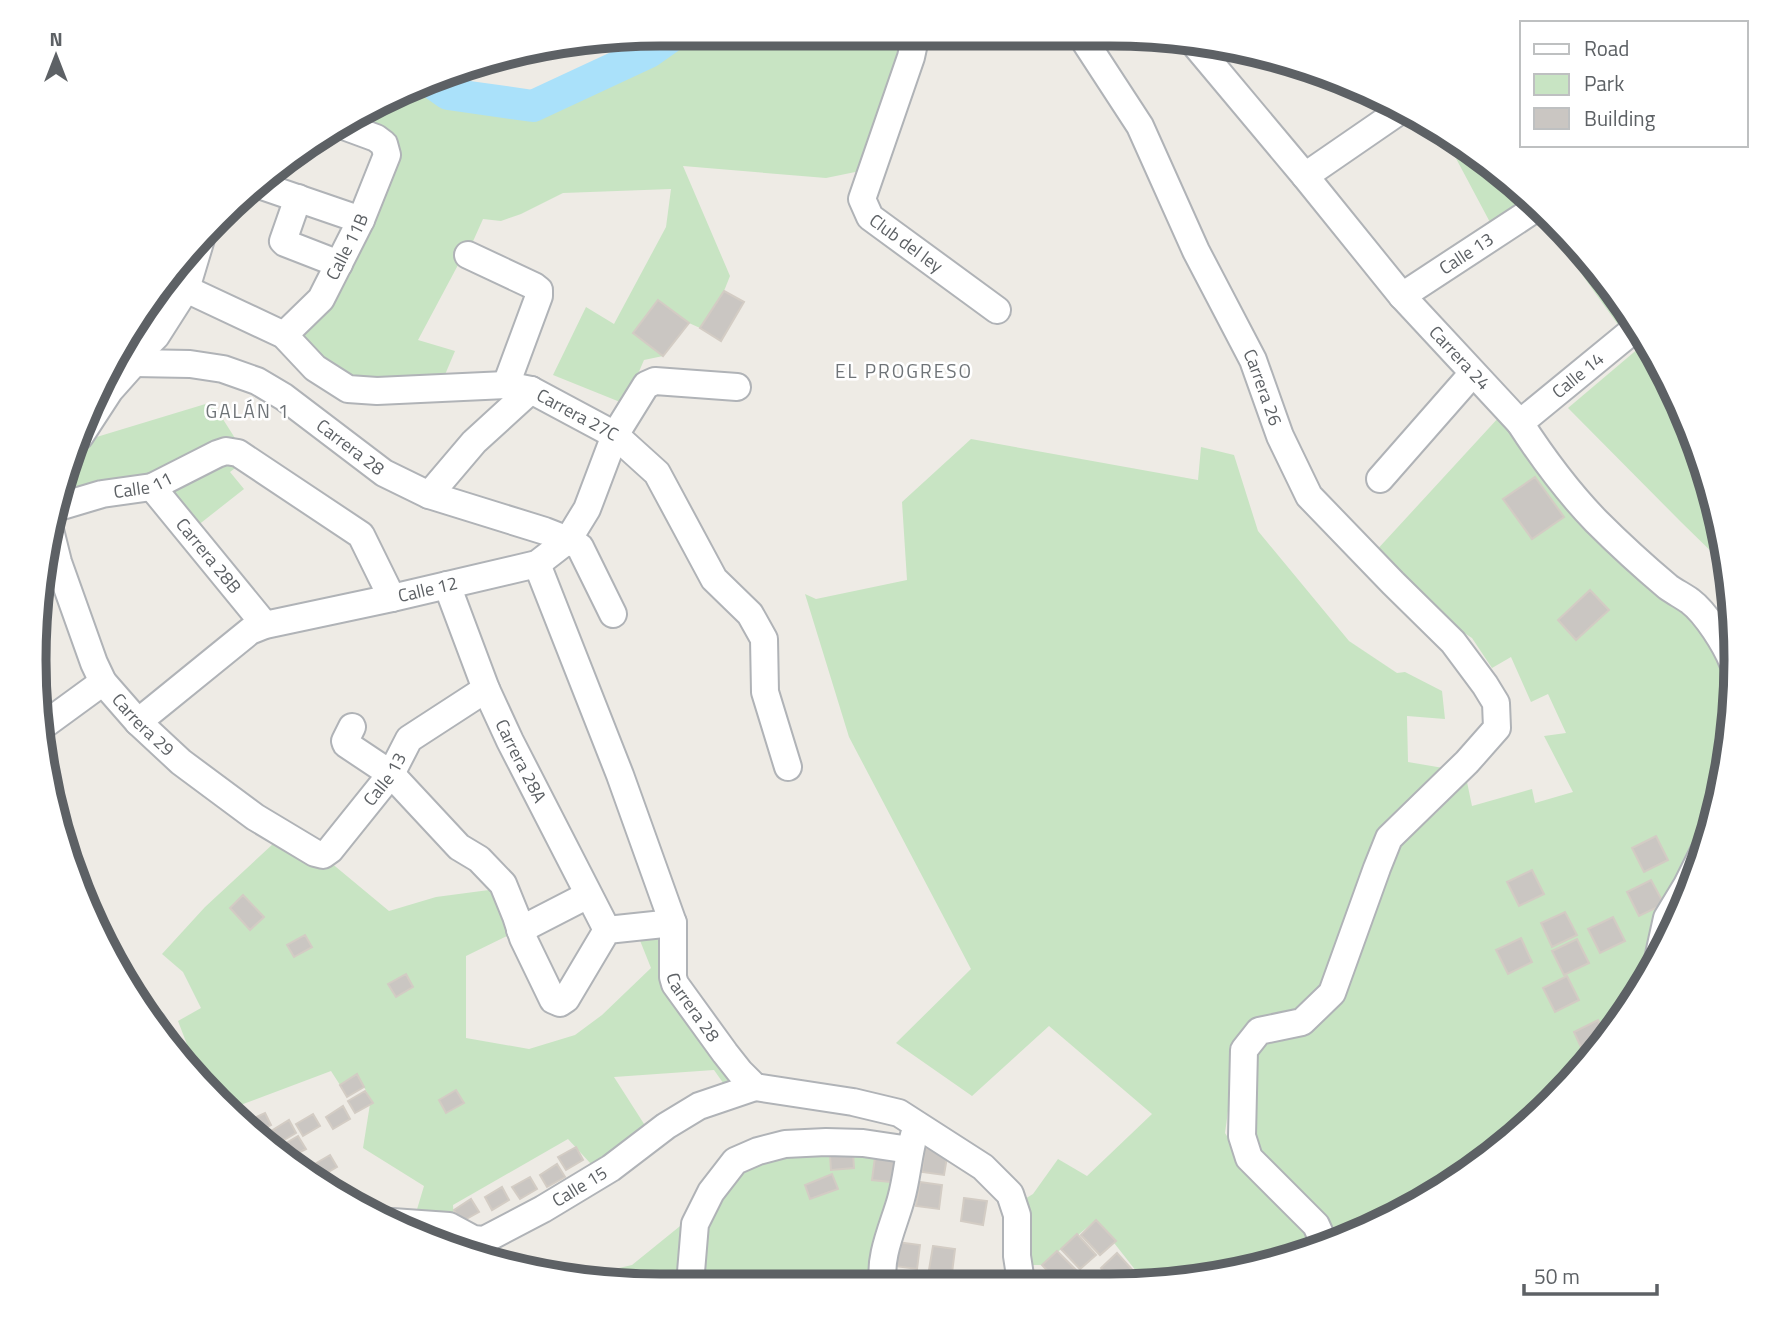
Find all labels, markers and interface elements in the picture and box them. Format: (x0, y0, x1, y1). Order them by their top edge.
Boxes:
north arrow (21, 21, 91, 91)
legend (1520, 21, 1748, 147)
text: N (49, 24, 63, 53)
text: Road (1584, 32, 1629, 64)
text: Park (1584, 67, 1624, 99)
text: Building (1584, 102, 1656, 134)
street label: Club del ley (864, 207, 949, 279)
street label: Calle 11B (319, 210, 375, 285)
street label: Calle 13 (1433, 225, 1499, 281)
street label: Carrera 24 (1423, 319, 1497, 396)
street label: Carrera 26 (1237, 344, 1289, 429)
street label: Calle 14 (1546, 345, 1610, 405)
district label: EL PROGRESO (835, 356, 973, 385)
street label: Carrera 27C (532, 381, 624, 448)
district label: GALÁN 1 (205, 396, 291, 425)
street label: Carrera 28 (311, 412, 390, 482)
street label: Calle 11 (112, 465, 177, 505)
street label: Carrera 28B (170, 512, 248, 599)
street label: Calle 12 (395, 569, 460, 609)
street label: Carrera 29 (106, 687, 181, 762)
street label: Carrera 28A (489, 715, 554, 808)
street label: Calle 13 (356, 748, 413, 812)
street label: Carrera 28 (659, 970, 727, 1047)
street label: Calle 15 (547, 1159, 612, 1214)
scale bar (1524, 1252, 1657, 1296)
text: 50 m (1534, 1260, 1580, 1292)

